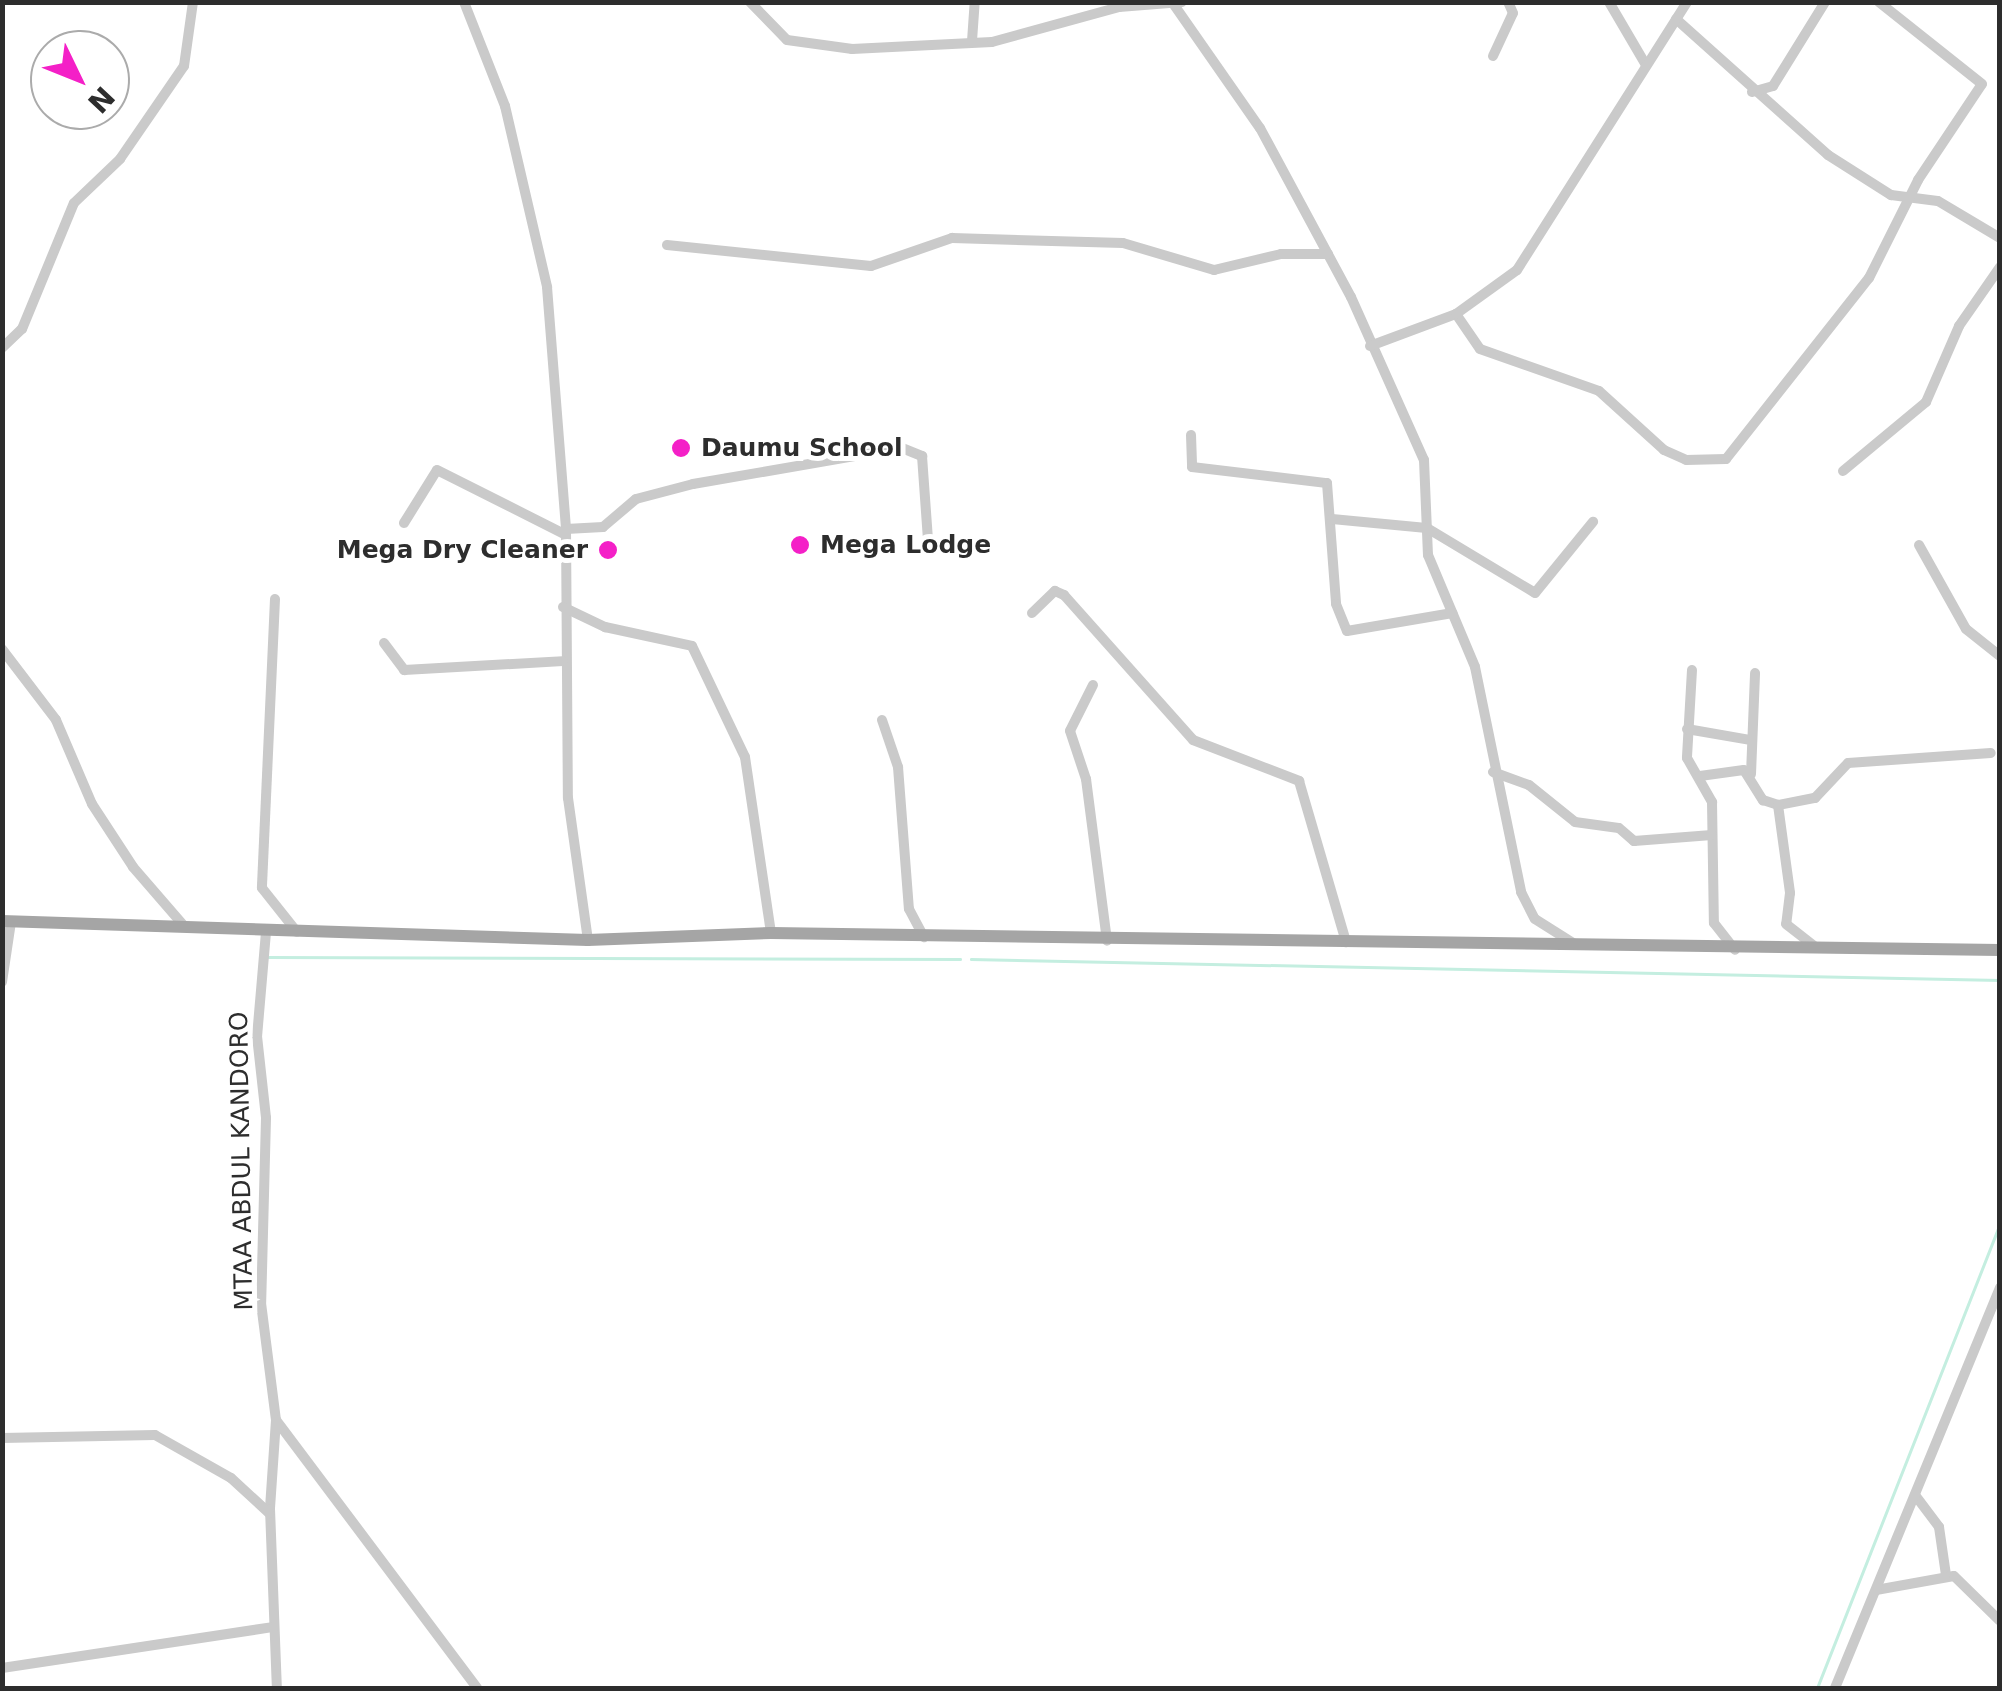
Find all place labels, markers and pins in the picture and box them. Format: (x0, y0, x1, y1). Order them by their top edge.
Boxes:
place label: Daumu School (701, 433, 903, 463)
marker: Daumu School (670, 437, 692, 459)
place label: Mega Lodge (820, 530, 991, 560)
marker: Mega Lodge (789, 534, 811, 556)
place label: Mega Dry Cleaner (337, 535, 588, 565)
marker: Mega Dry Cleaner (597, 539, 619, 561)

